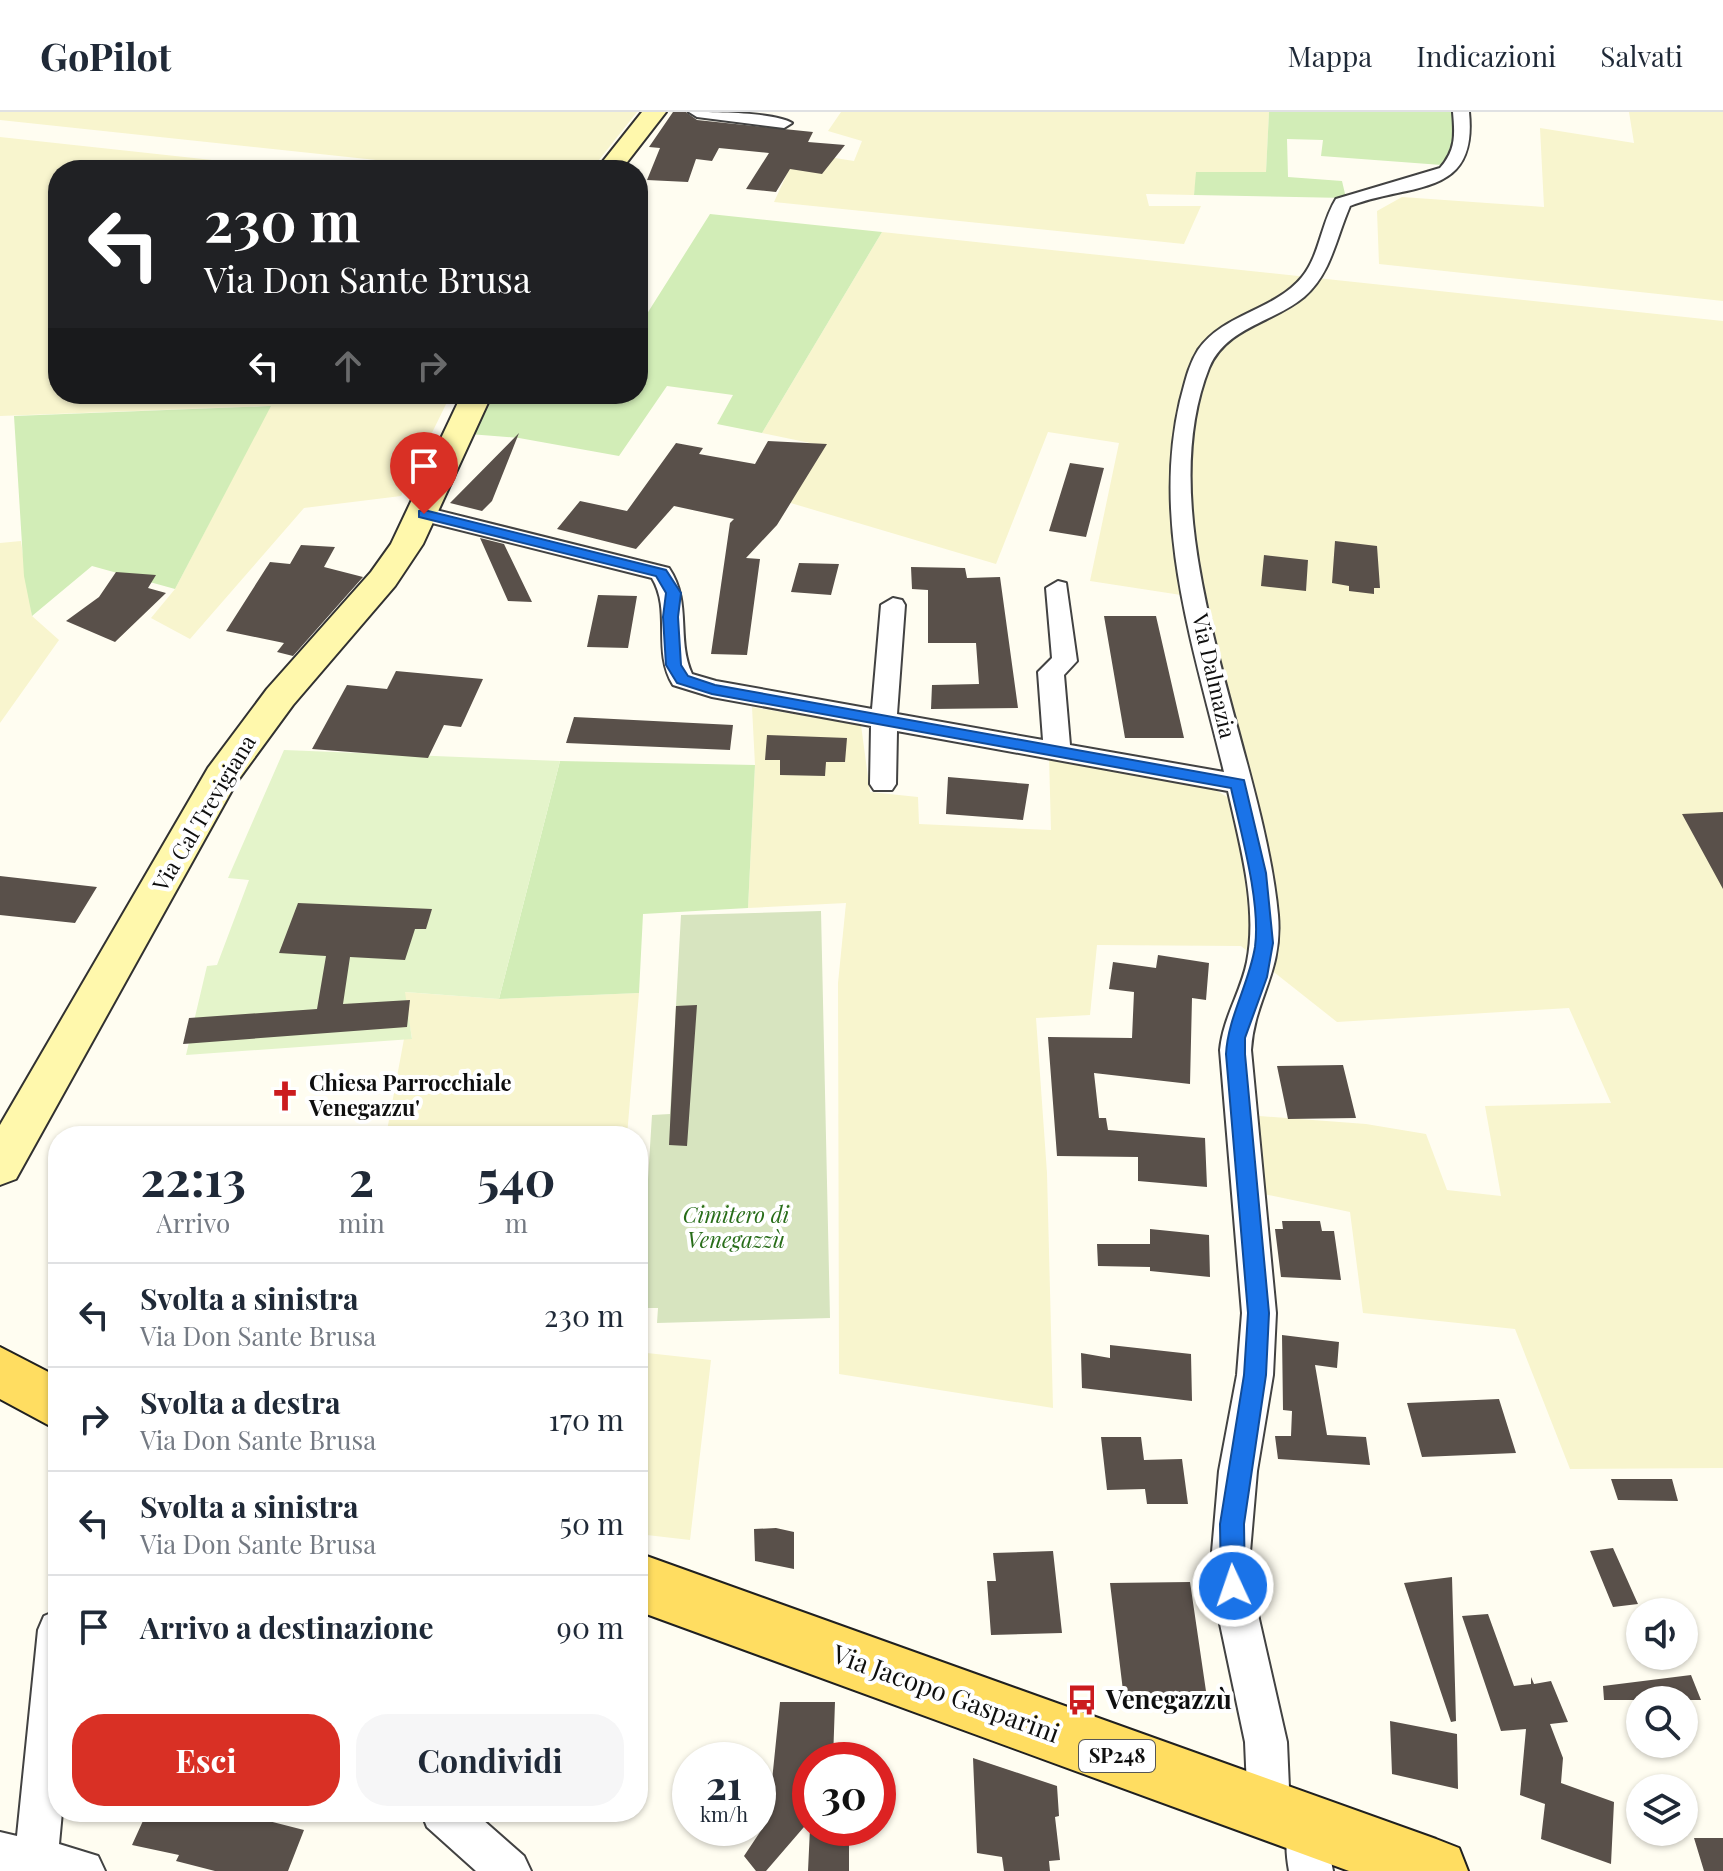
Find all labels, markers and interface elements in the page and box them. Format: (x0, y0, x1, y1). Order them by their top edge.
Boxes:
text: GoPilot (40, 30, 171, 81)
text: Mappa (1288, 37, 1372, 74)
text: Indicazioni (1416, 37, 1556, 74)
text: Salvati (1600, 37, 1683, 74)
text: 230 m (204, 182, 360, 257)
icon: left (72, 192, 176, 296)
text: Via Don Sante Brusa (204, 254, 531, 302)
icon: left (242, 344, 286, 388)
icon: ahead (326, 344, 370, 388)
icon: right (410, 344, 454, 388)
pin (390, 432, 458, 514)
icon: arrive (402, 444, 446, 488)
street label: Via Dalmazia (1186, 609, 1244, 741)
street label: Via Cal Trevigiana (144, 729, 262, 897)
place label: Chiesa Parrocchiale Venegazzu' (308, 1067, 512, 1122)
church icon: Chiesa Parrocchiale Venegazzu' (268, 1079, 302, 1113)
text: 22:13 (140, 1145, 246, 1209)
text: 2 (349, 1145, 374, 1209)
text: 540 (477, 1145, 556, 1209)
park label: Cimitero di Venegazzù (683, 1199, 790, 1254)
text: Arrivo (156, 1205, 230, 1240)
text: min (339, 1205, 385, 1240)
text: m (505, 1205, 528, 1240)
text: Svolta a sinistra (140, 1278, 359, 1318)
icon: left (72, 1293, 116, 1337)
text: 230 m (544, 1295, 624, 1335)
text: Via Don Sante Brusa (140, 1318, 376, 1353)
text: Svolta a destra (140, 1382, 341, 1422)
icon: right (72, 1397, 116, 1441)
text: 170 m (549, 1399, 624, 1439)
text: Via Don Sante Brusa (140, 1422, 376, 1457)
text: Svolta a sinistra (140, 1486, 359, 1526)
icon: left (72, 1501, 116, 1545)
text: 50 m (559, 1503, 624, 1543)
text: Via Don Sante Brusa (140, 1526, 376, 1561)
position arrow (1191, 1544, 1275, 1628)
map controls (1626, 1598, 1698, 1846)
button: sound (1626, 1598, 1698, 1670)
icon: arrive (72, 1605, 116, 1649)
text: Arrivo a destinazione (140, 1607, 434, 1647)
text: 90 m (557, 1607, 624, 1647)
street label: Via Jacopo Gasparini (827, 1635, 1065, 1750)
place label: Venegazzù (1105, 1681, 1232, 1716)
bus stop icon: Venegazzù (1065, 1683, 1099, 1717)
button: search (1626, 1686, 1698, 1758)
button: Esci (72, 1714, 340, 1806)
button: Condividi (356, 1714, 624, 1806)
road number: SP248 (1079, 1740, 1155, 1772)
speed limit sign: 30 (792, 1742, 896, 1846)
text: 21 (706, 1757, 742, 1810)
button: layers (1626, 1774, 1698, 1846)
text: km/h (700, 1800, 748, 1827)

